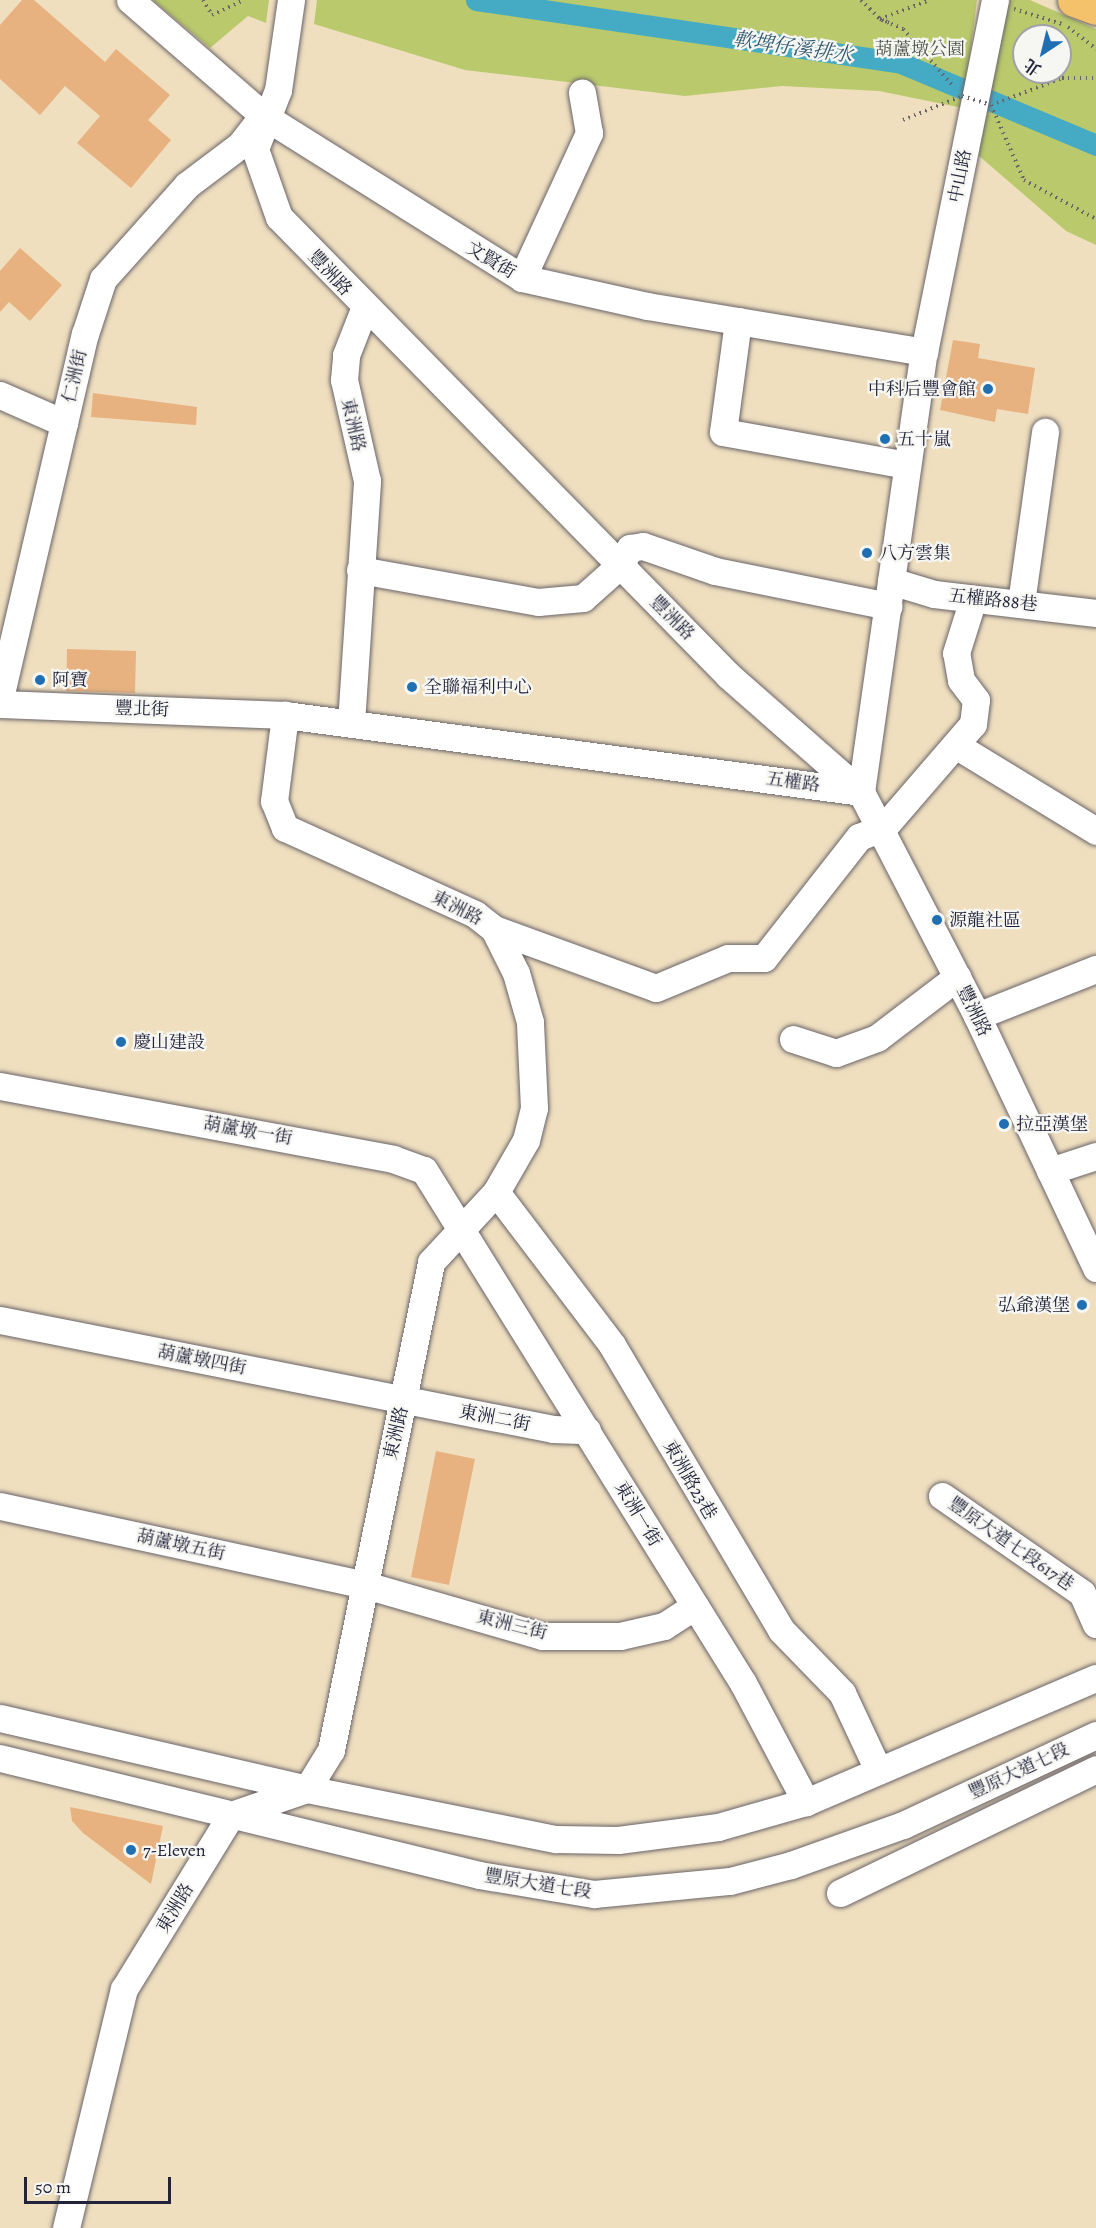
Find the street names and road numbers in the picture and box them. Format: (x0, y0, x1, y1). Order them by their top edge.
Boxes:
street label: 中山路 (944, 147, 976, 205)
street label: 文賢街 (462, 237, 520, 283)
street label: 豐洲路 (304, 246, 356, 300)
street label: 仁洲街 (58, 347, 92, 405)
street label: 東洲路 (336, 396, 370, 454)
street label: 五權路88巷 (947, 585, 1039, 615)
street label: 豐洲路 (645, 591, 699, 645)
street label: 豐北街 (115, 697, 169, 721)
street label: 五權路 (765, 768, 821, 796)
street label: 東洲路 (428, 886, 486, 930)
street label: 豐洲路 (952, 982, 996, 1040)
street label: 葫蘆墩一街 (202, 1113, 294, 1149)
street label: 葫蘆墩四街 (156, 1341, 248, 1379)
street label: 東洲二街 (458, 1401, 532, 1435)
street label: 東洲路 (379, 1404, 413, 1462)
street label: 東洲路23巷 (659, 1436, 721, 1524)
street label: 東洲一街 (610, 1478, 666, 1550)
street label: 豐原大道七段617巷 (944, 1493, 1078, 1595)
street label: 葫蘆墩五街 (135, 1525, 227, 1565)
street label: 東洲三街 (474, 1606, 550, 1644)
street label: 豐原大道七段 (965, 1738, 1073, 1804)
street label: 豐原大道七段 (483, 1865, 593, 1903)
street label: 東洲路 (152, 1879, 198, 1937)

